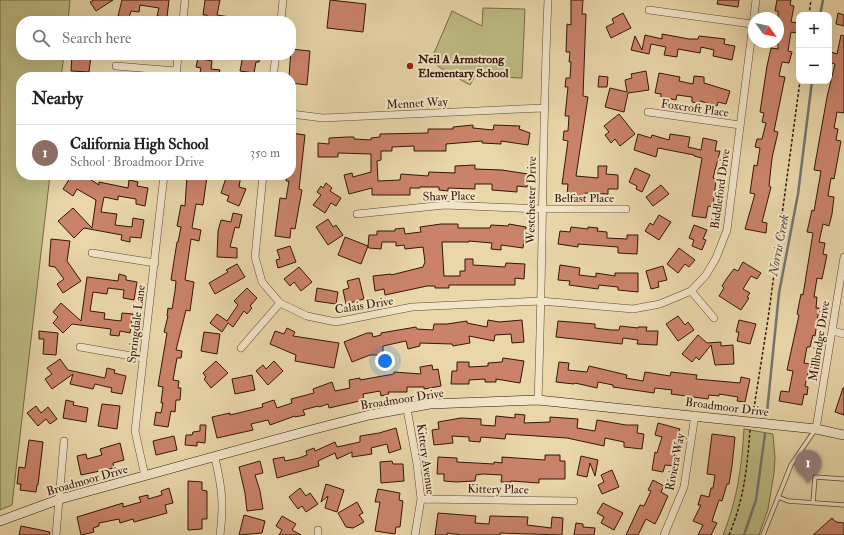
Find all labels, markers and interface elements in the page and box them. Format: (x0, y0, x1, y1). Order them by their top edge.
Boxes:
north arrow (748, 12, 784, 48)
map controls (796, 12, 832, 84)
button: + (796, 12, 832, 48)
search box (16, 16, 296, 60)
icon: search (30, 27, 52, 49)
text: Search here (62, 29, 131, 48)
button: − (796, 48, 832, 84)
place label: Neil A Armstrong Elementary School (417, 52, 509, 81)
marker: Neil A Armstrong Elementary School (405, 61, 415, 71)
text: Nearby (32, 88, 83, 109)
street label: Mennet Way (386, 94, 449, 113)
street label: Foxcroft Place (660, 96, 730, 121)
text: California High School (70, 135, 209, 154)
text: 1 (43, 145, 47, 161)
text: 350 m (250, 145, 280, 161)
street label: Biddleford Drive (707, 148, 734, 230)
text: School · Broadmoor Drive (70, 154, 204, 170)
street label: Westchester Drive (523, 156, 540, 245)
street label: Shaw Place (423, 189, 475, 204)
street label: Belfast Place (554, 191, 614, 206)
water label: Norris Creek (765, 213, 793, 278)
street label: Springdale Lane (124, 284, 149, 364)
street label: Calais Drive (334, 293, 394, 318)
street label: Millbridge Drive (806, 300, 833, 382)
your location (375, 351, 395, 371)
street label: Broadmoor Drive (359, 386, 445, 413)
street label: Broadmoor Drive (684, 395, 770, 420)
street label: Kittery Avenue (413, 423, 438, 495)
street label: Riviera Way (663, 431, 689, 492)
pin: 1 (795, 450, 821, 483)
street label: Broadmoor Drive (45, 462, 130, 499)
street label: Kittery Place (467, 481, 529, 498)

